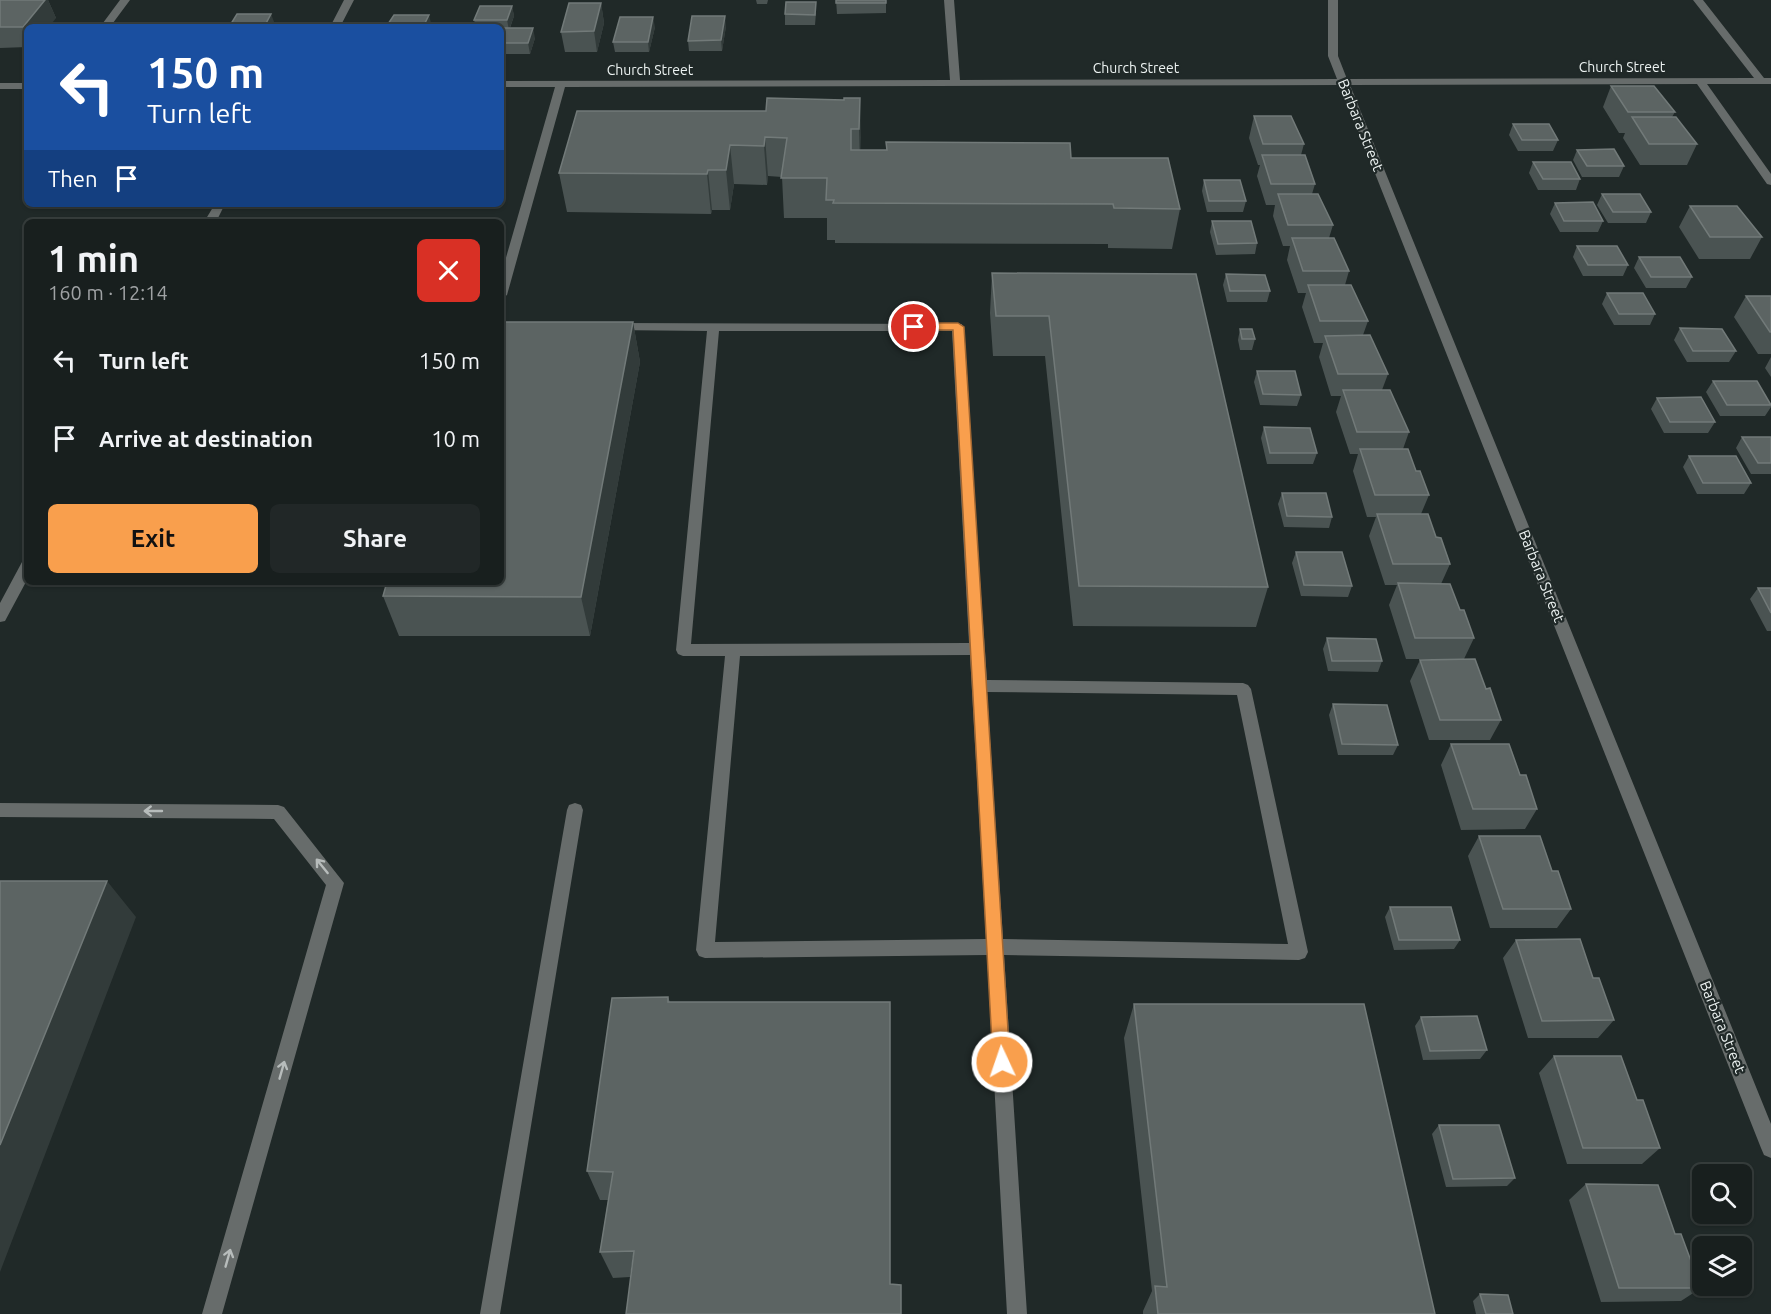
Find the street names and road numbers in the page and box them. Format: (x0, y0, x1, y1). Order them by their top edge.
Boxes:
street label: Church Street (1579, 59, 1666, 75)
street label: Church Street (1093, 60, 1180, 76)
street label: Church Street (607, 62, 694, 78)
street label: Barbara Street (1335, 76, 1387, 174)
street label: Barbara Street (1516, 527, 1568, 625)
street label: Barbara Street (1697, 978, 1749, 1076)

